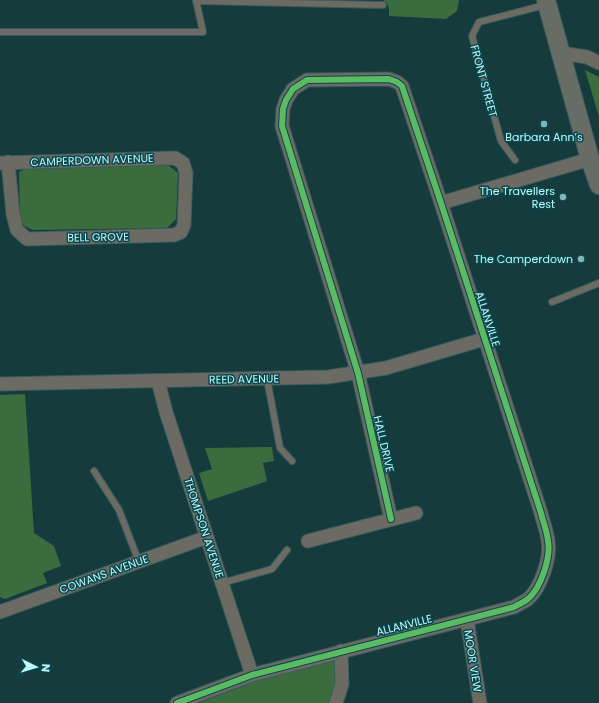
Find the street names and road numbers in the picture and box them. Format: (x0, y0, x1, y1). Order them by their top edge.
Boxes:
street label: FRONT STREET (467, 43, 501, 119)
street label: CAMPERDOWN AVENUE (30, 150, 154, 170)
street label: BELL GROVE (67, 228, 129, 246)
street label: ALLANVILLE (472, 289, 504, 349)
street label: REED AVENUE (209, 370, 279, 388)
street label: HALL DRIVE (370, 414, 398, 474)
street label: THOMPSON AVENUE (180, 476, 228, 580)
street label: COWANS AVENUE (57, 550, 151, 598)
street label: ALLANVILLE (374, 610, 434, 640)
street label: MOOR VIEW (460, 629, 486, 694)

